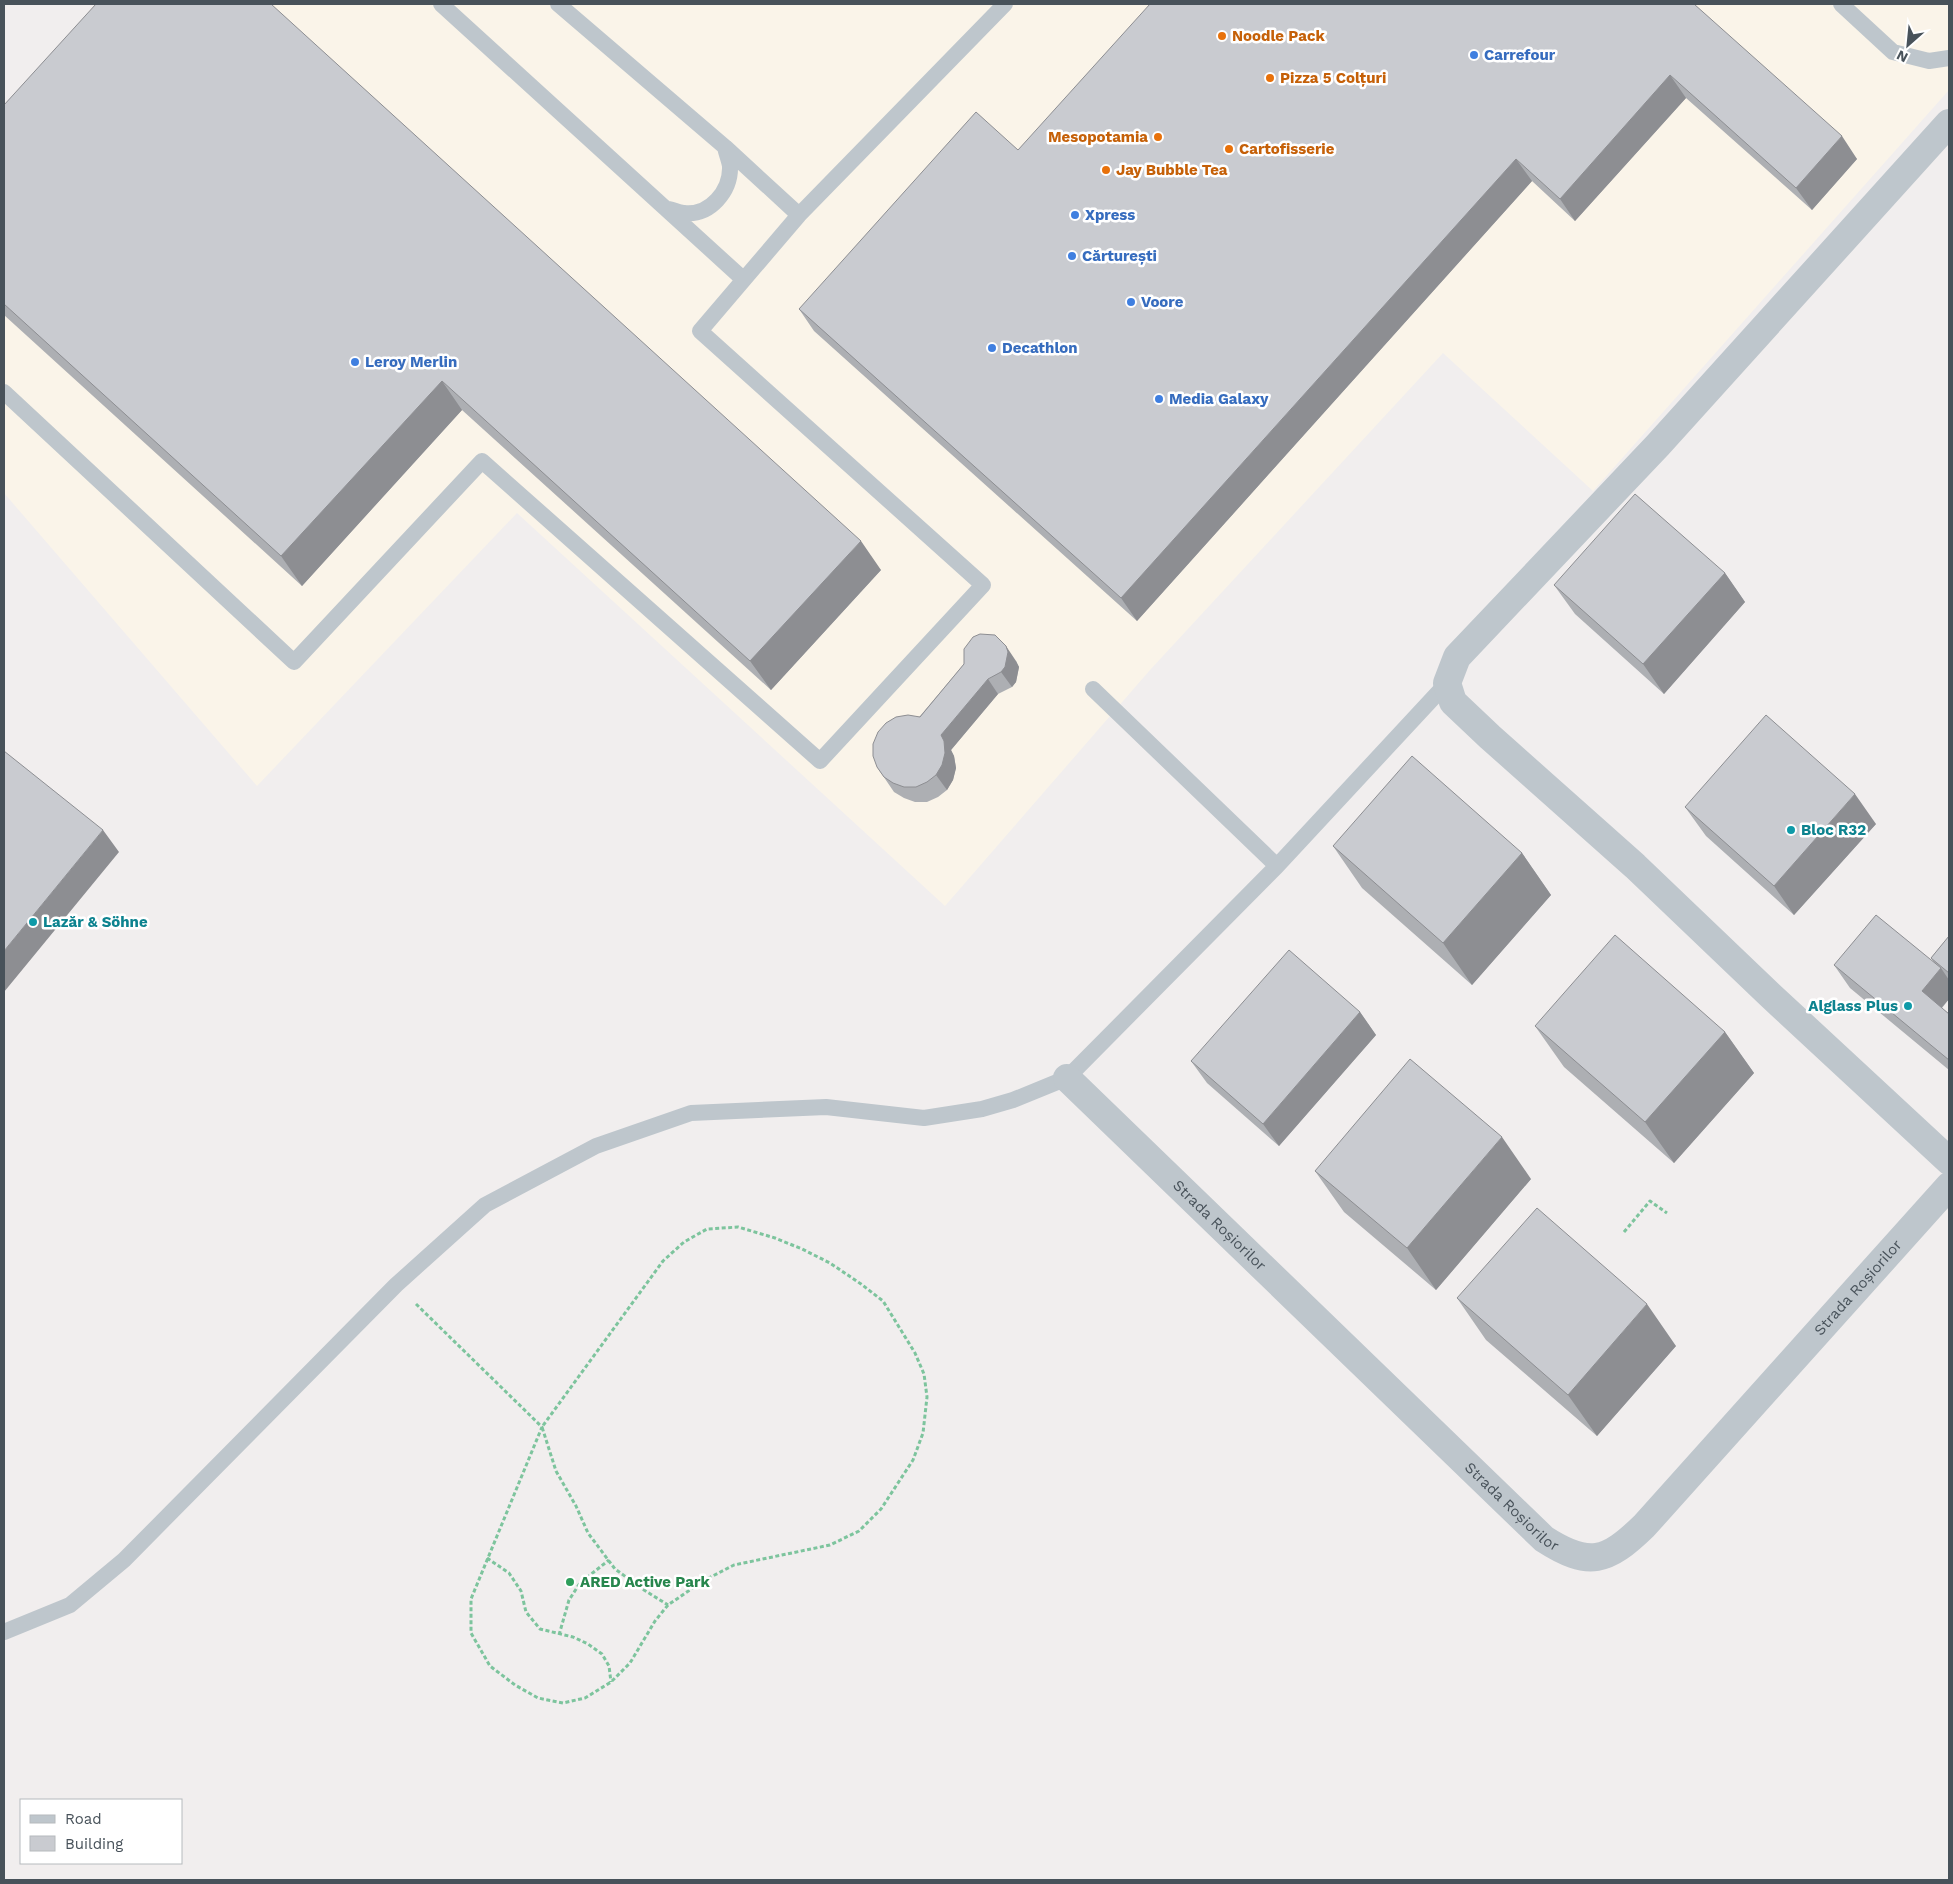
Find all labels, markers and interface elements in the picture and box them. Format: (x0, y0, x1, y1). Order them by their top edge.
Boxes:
north arrow (1883, 20, 1933, 70)
place label: Noodle Pack (1232, 27, 1325, 45)
marker: Noodle Pack (1216, 30, 1228, 42)
place label: Carrefour (1484, 46, 1556, 64)
text: N (1894, 47, 1910, 66)
marker: Carrefour (1468, 49, 1480, 61)
place label: Pizza 5 Colțuri (1280, 69, 1386, 87)
marker: Pizza 5 Colțuri (1264, 72, 1276, 84)
place label: Mesopotamia (1048, 128, 1148, 146)
marker: Mesopotamia (1152, 131, 1164, 143)
place label: Cartofisserie (1239, 140, 1335, 158)
marker: Cartofisserie (1223, 143, 1235, 155)
place label: Jay Bubble Tea (1116, 161, 1228, 179)
marker: Jay Bubble Tea (1100, 164, 1112, 176)
place label: Xpress (1085, 206, 1135, 224)
marker: Xpress (1069, 209, 1081, 221)
place label: Cărturești (1082, 247, 1157, 265)
marker: Cărturești (1066, 250, 1078, 262)
place label: Voore (1141, 293, 1184, 311)
marker: Voore (1125, 296, 1137, 308)
place label: Decathlon (1002, 339, 1078, 357)
marker: Decathlon (986, 342, 998, 354)
place label: Leroy Merlin (365, 353, 457, 371)
marker: Leroy Merlin (349, 356, 361, 368)
place label: Media Galaxy (1169, 390, 1269, 408)
marker: Media Galaxy (1153, 393, 1165, 405)
place label: Bloc R32 (1801, 821, 1866, 839)
marker: Bloc R32 (1785, 824, 1797, 836)
place label: Lazăr & Söhne (43, 913, 148, 931)
marker: Lazăr & Söhne (27, 916, 39, 928)
place label: Alglass Plus (1808, 997, 1898, 1015)
marker: Alglass Plus (1902, 1000, 1914, 1012)
street label: Strada Roșiorilor (1169, 1176, 1270, 1274)
street label: Strada Roșiorilor (1810, 1236, 1906, 1339)
street label: Strada Roșiorilor (1461, 1458, 1562, 1555)
place label: ARED Active Park (580, 1573, 710, 1591)
marker: ARED Active Park (564, 1576, 576, 1588)
legend (20, 1799, 182, 1864)
text: Road (65, 1810, 102, 1828)
text: Building (65, 1835, 123, 1853)

